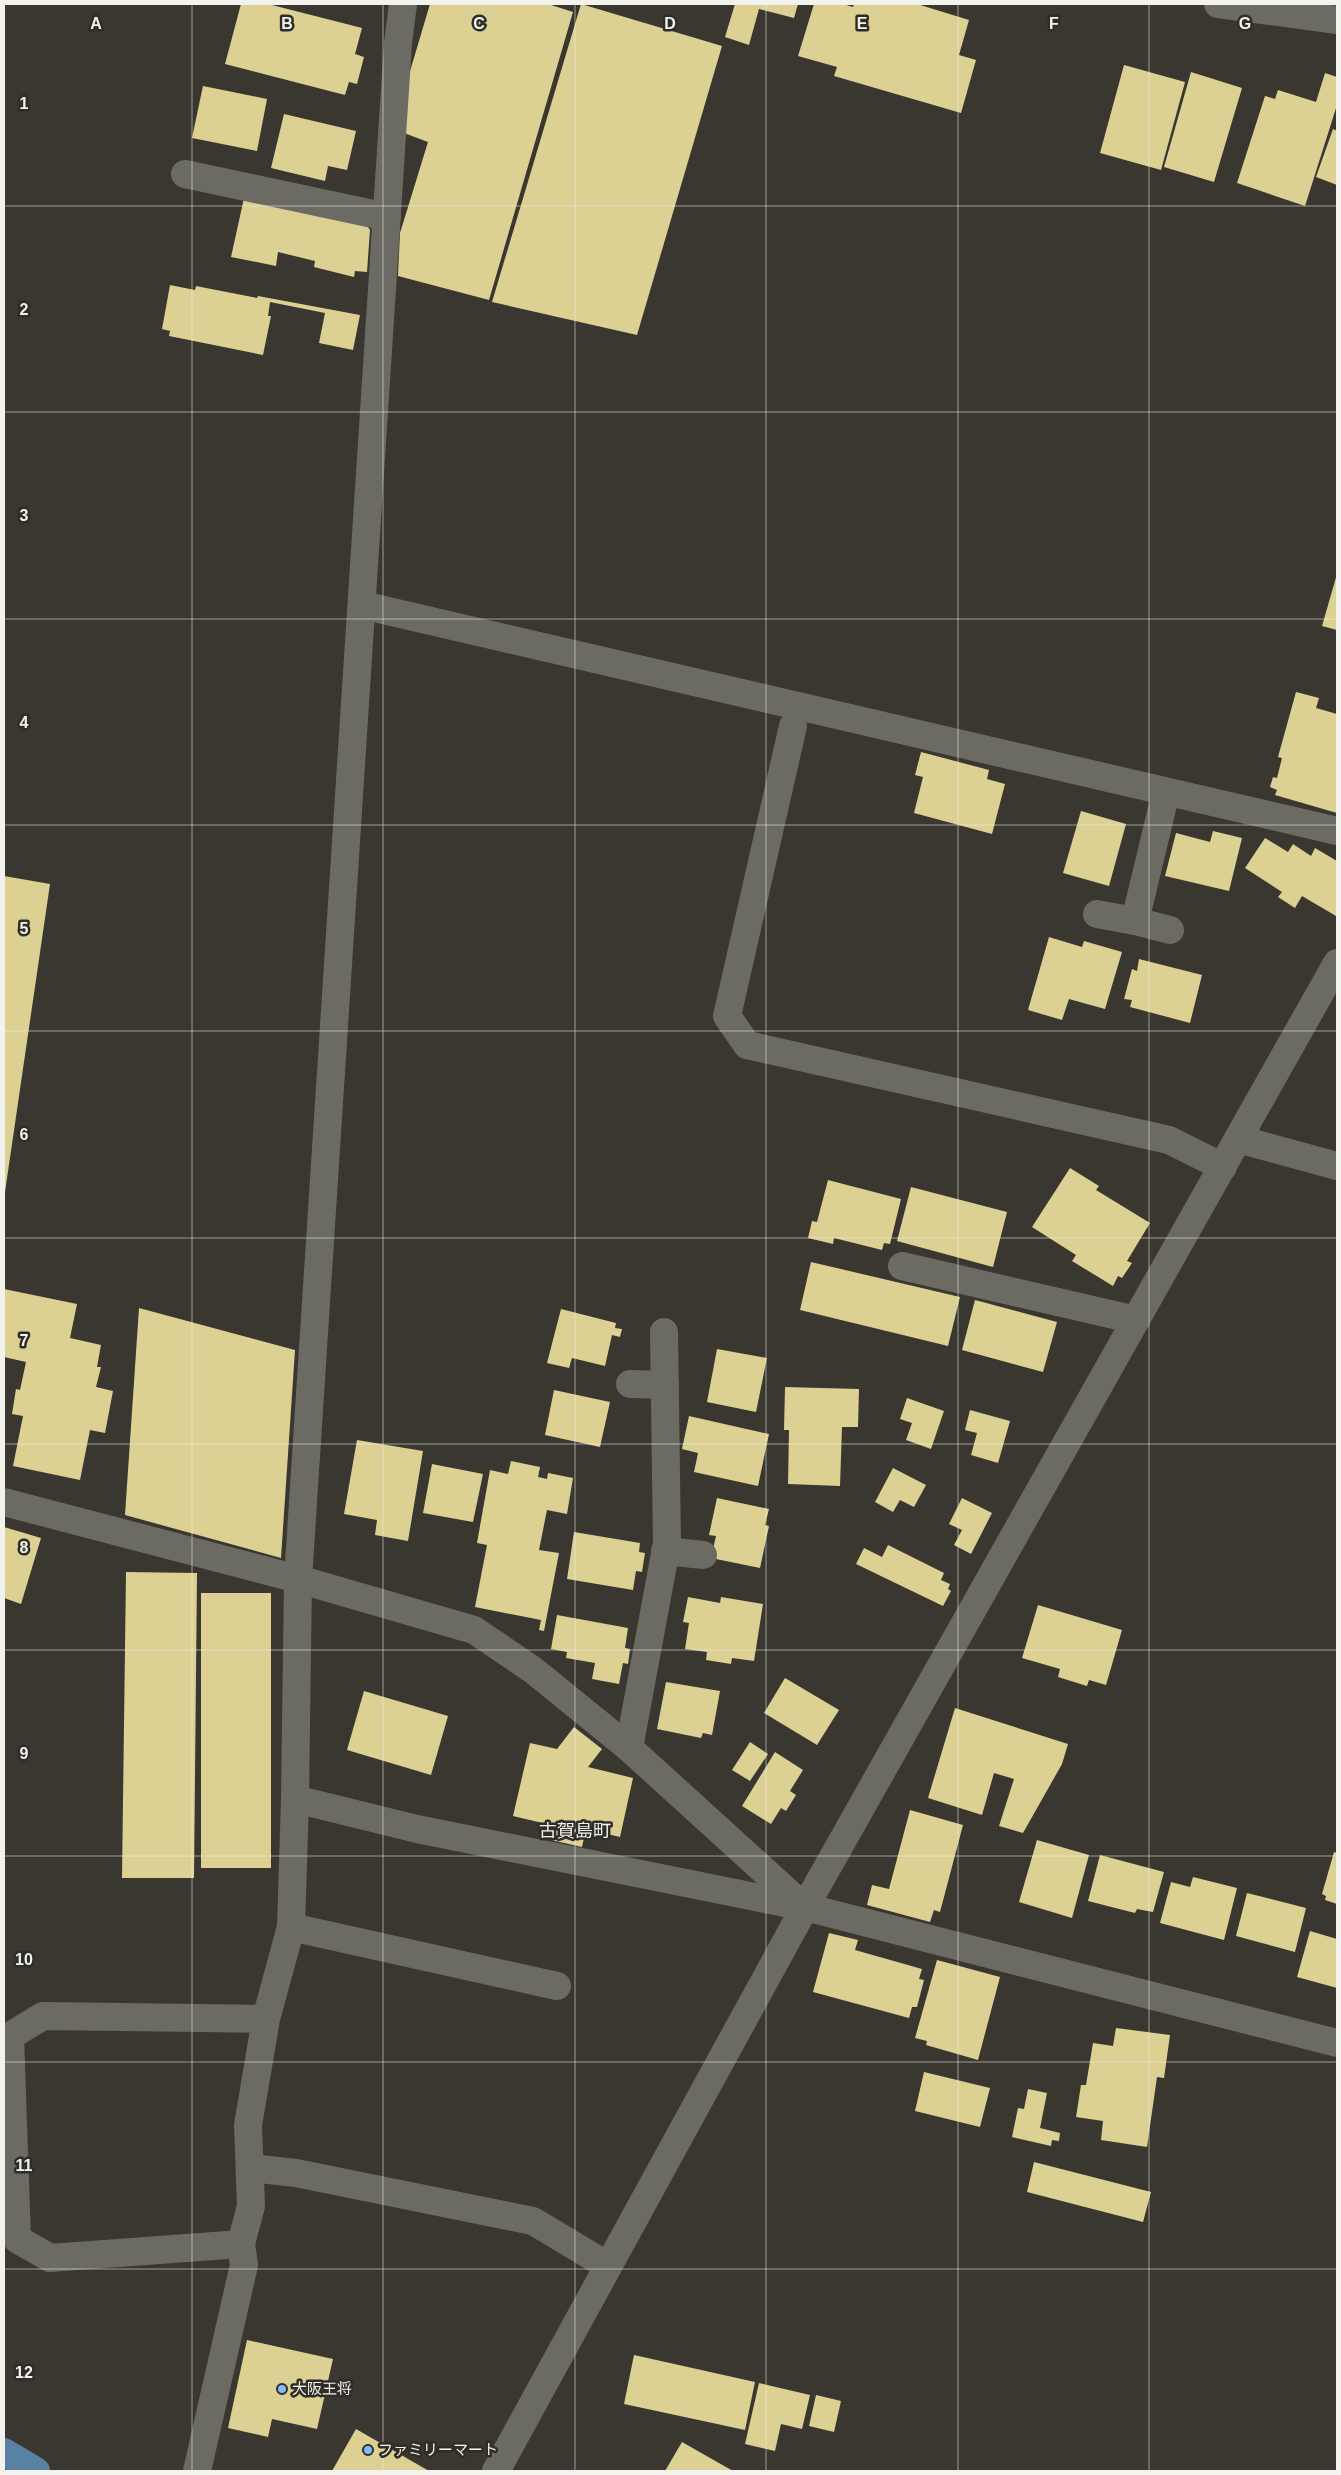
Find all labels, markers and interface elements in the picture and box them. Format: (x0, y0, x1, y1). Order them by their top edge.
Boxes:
text: A (90, 15, 102, 32)
text: B (281, 15, 293, 32)
text: C (473, 15, 485, 32)
text: D (664, 15, 676, 32)
text: E (857, 15, 868, 32)
text: F (1049, 15, 1059, 32)
text: G (1239, 15, 1251, 32)
text: 1 (20, 95, 29, 112)
text: 2 (20, 301, 29, 318)
text: 3 (20, 507, 29, 524)
text: 4 (20, 714, 29, 731)
text: 5 (20, 920, 29, 937)
text: 6 (20, 1126, 29, 1143)
text: 7 (20, 1332, 29, 1349)
text: 8 (20, 1539, 29, 1556)
text: 9 (20, 1745, 29, 1762)
district label: 古賀島町 (539, 1821, 611, 1841)
text: 10 (15, 1951, 33, 1968)
text: 11 (16, 2157, 33, 2174)
text: 12 (15, 2364, 33, 2381)
place label: 大阪王将 (292, 2380, 352, 2397)
marker: 大阪王将 (276, 2383, 288, 2395)
place label: ファミリーマート (378, 2441, 498, 2458)
marker: ファミリーマート (362, 2444, 374, 2456)

